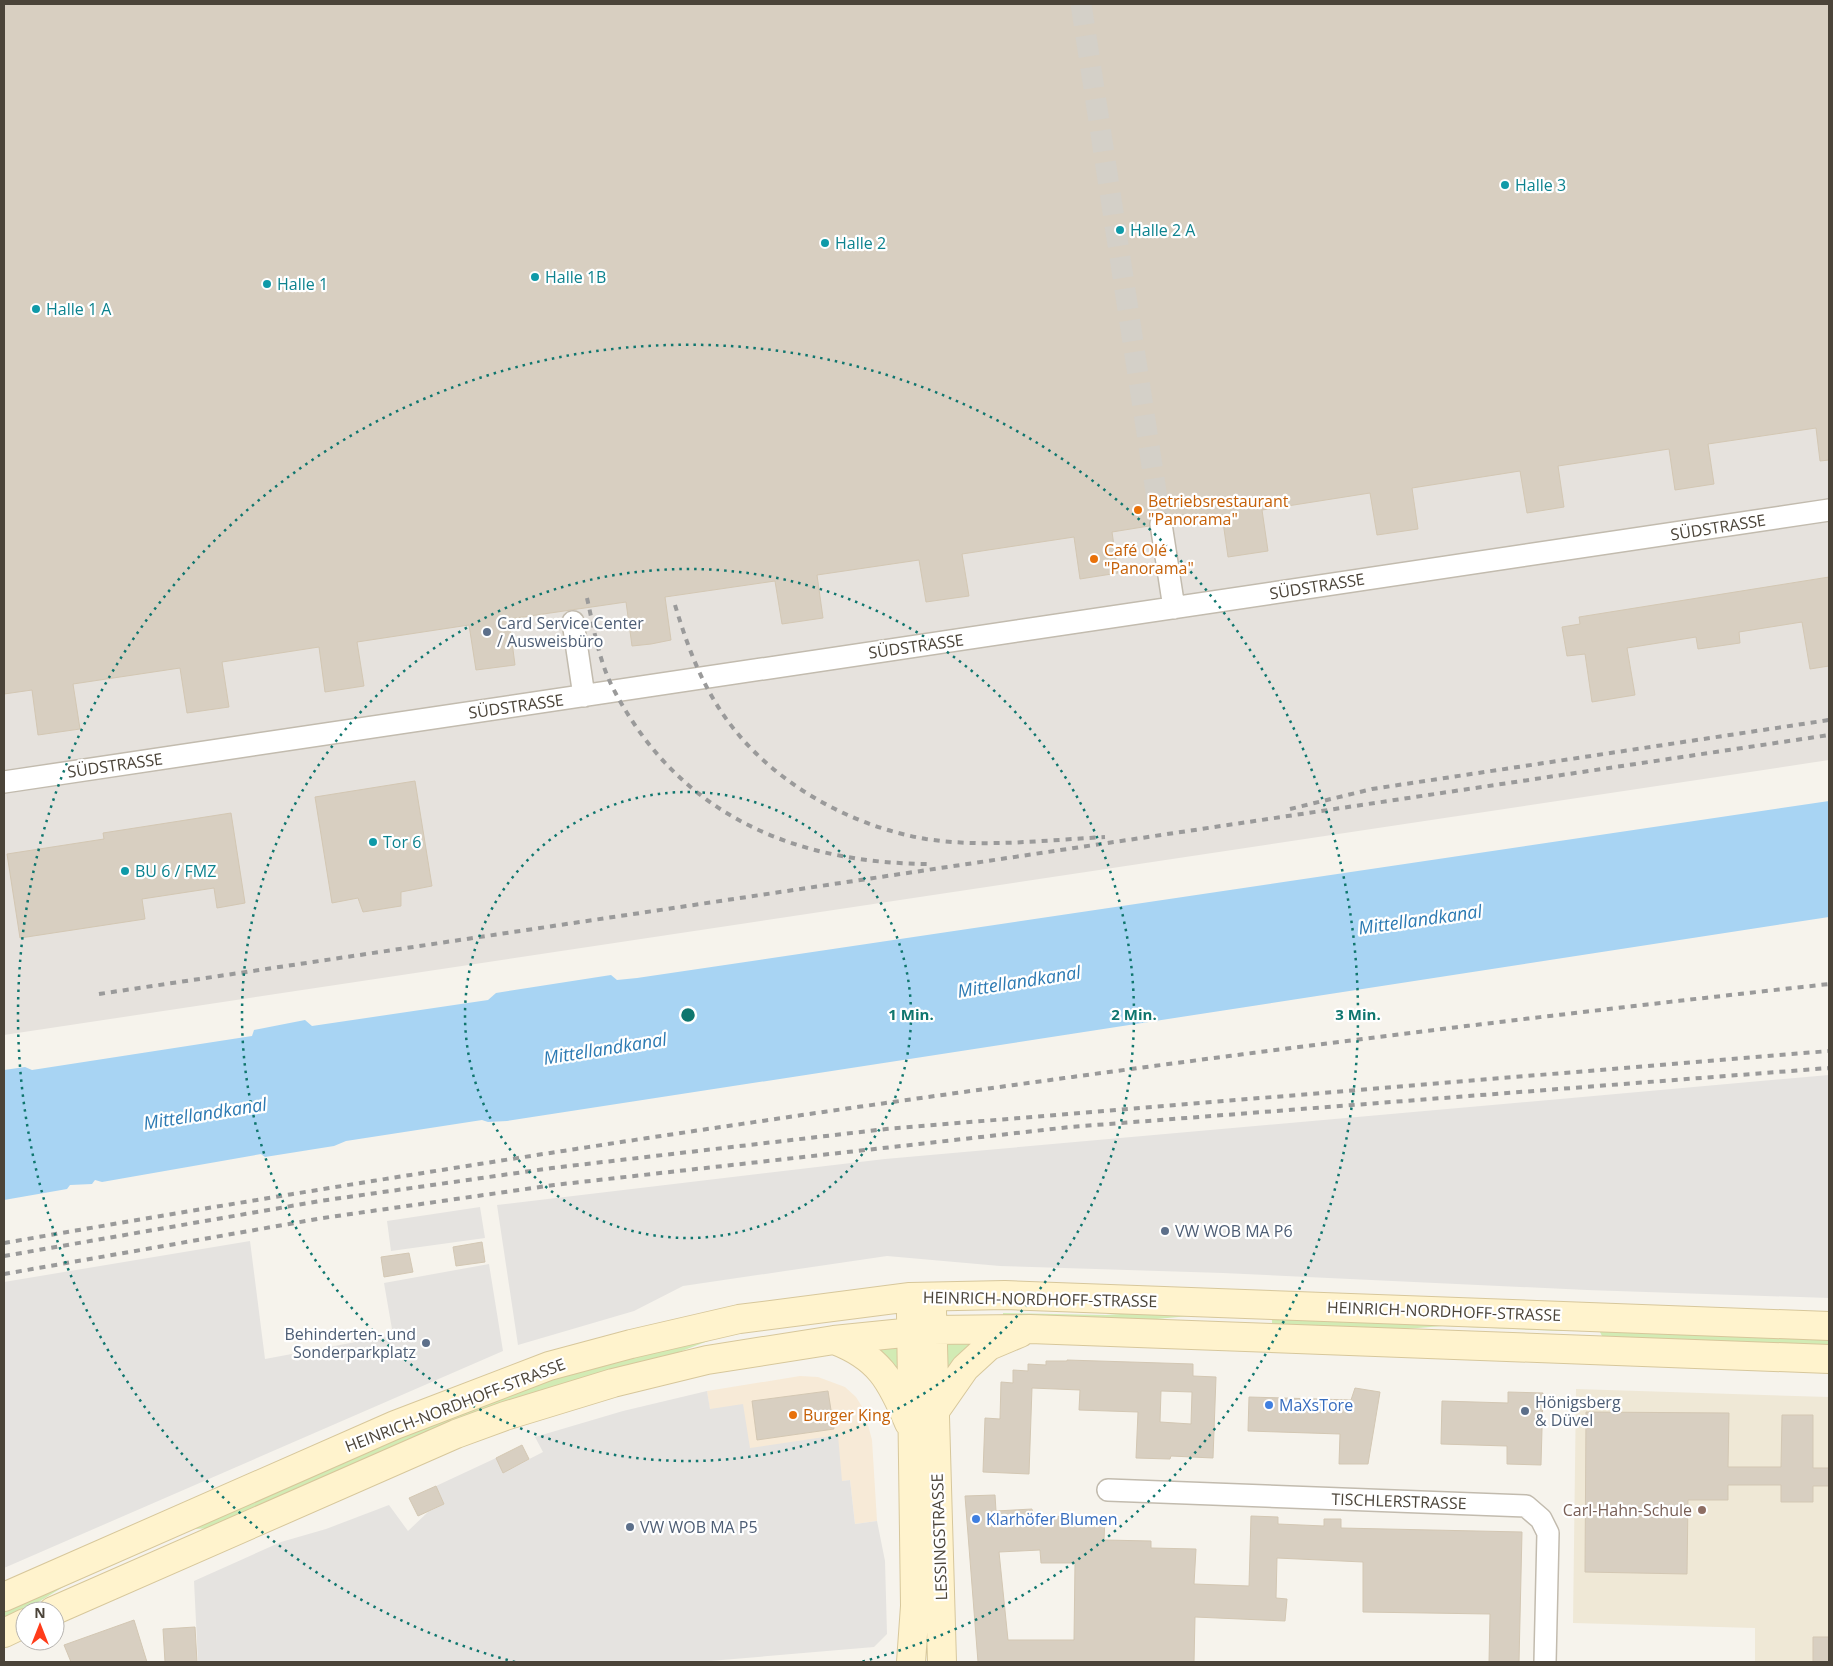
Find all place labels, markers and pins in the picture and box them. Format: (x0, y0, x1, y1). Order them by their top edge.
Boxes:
place label: Halle 3 (1515, 174, 1566, 196)
marker: Halle 3 (1499, 179, 1511, 191)
place label: Halle 2 A (1130, 219, 1196, 241)
marker: Halle 2 A (1114, 224, 1126, 236)
place label: Halle 2 (835, 232, 886, 254)
marker: Halle 2 (819, 237, 831, 249)
place label: Halle 1B (545, 266, 606, 288)
marker: Halle 1B (529, 271, 541, 283)
place label: Halle 1 (277, 273, 328, 295)
marker: Halle 1 (261, 278, 273, 290)
place label: Halle 1 A (46, 298, 112, 320)
marker: Halle 1 A (30, 303, 42, 315)
place label: Betriebsrestaurant "Panorama" (1148, 490, 1289, 530)
marker: Betriebsrestaurant "Panorama" (1132, 504, 1144, 516)
place label: Café Olé "Panorama" (1104, 539, 1194, 579)
marker: Café Olé "Panorama" (1088, 553, 1100, 565)
place label: Card Service Center / Ausweisbüro (497, 612, 644, 652)
marker: Card Service Center / Ausweisbüro (481, 626, 493, 638)
place label: Tor 6 (383, 831, 421, 853)
marker: Tor 6 (367, 836, 379, 848)
place label: BU 6 / FMZ (135, 860, 216, 882)
marker: BU 6 / FMZ (119, 865, 131, 877)
centre of rings (679, 1006, 697, 1024)
place label: VW WOB MA P6 (1175, 1220, 1293, 1242)
marker: VW WOB MA P6 (1159, 1225, 1171, 1237)
place label: Behinderten- und Sonderparkplatz (284, 1323, 416, 1363)
marker: Behinderten- und Sonderparkplatz (420, 1337, 432, 1349)
place label: Hönigsberg & Düvel (1535, 1391, 1621, 1431)
place label: MaXsTore (1279, 1394, 1353, 1416)
marker: MaXsTore (1263, 1399, 1275, 1411)
place label: Burger King (803, 1404, 891, 1426)
marker: Hönigsberg & Düvel (1519, 1405, 1531, 1417)
marker: Burger King (787, 1409, 799, 1421)
place label: Carl-Hahn-Schule (1563, 1499, 1692, 1521)
marker: Carl-Hahn-Schule (1696, 1504, 1708, 1516)
place label: Klarhöfer Blumen (986, 1508, 1118, 1530)
marker: Klarhöfer Blumen (970, 1513, 982, 1525)
place label: VW WOB MA P5 (640, 1516, 758, 1538)
marker: VW WOB MA P5 (624, 1521, 636, 1533)

